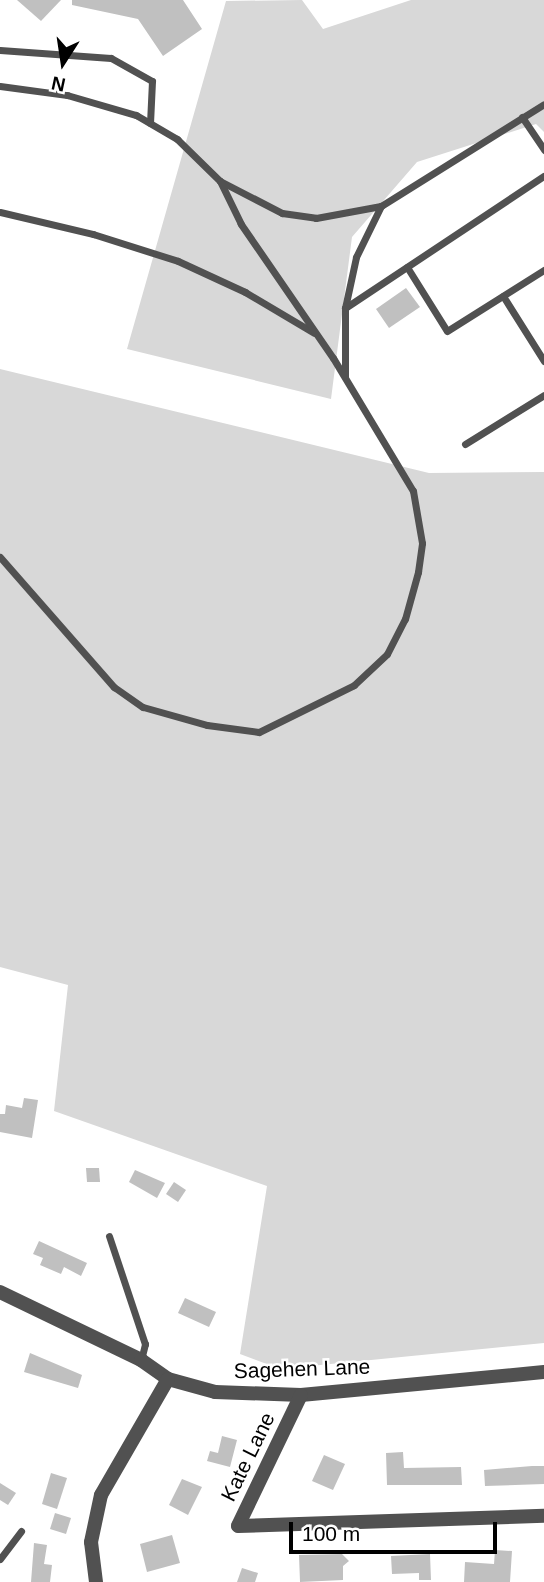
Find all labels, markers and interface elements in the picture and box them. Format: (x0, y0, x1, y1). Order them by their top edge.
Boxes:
north arrow (28, 28, 98, 98)
text: N (50, 72, 67, 96)
street label: Sagehen Lane (233, 1354, 371, 1384)
street label: Kate Lane (216, 1408, 280, 1506)
scale bar (292, 1508, 500, 1552)
text: 100 m (302, 1522, 360, 1545)

